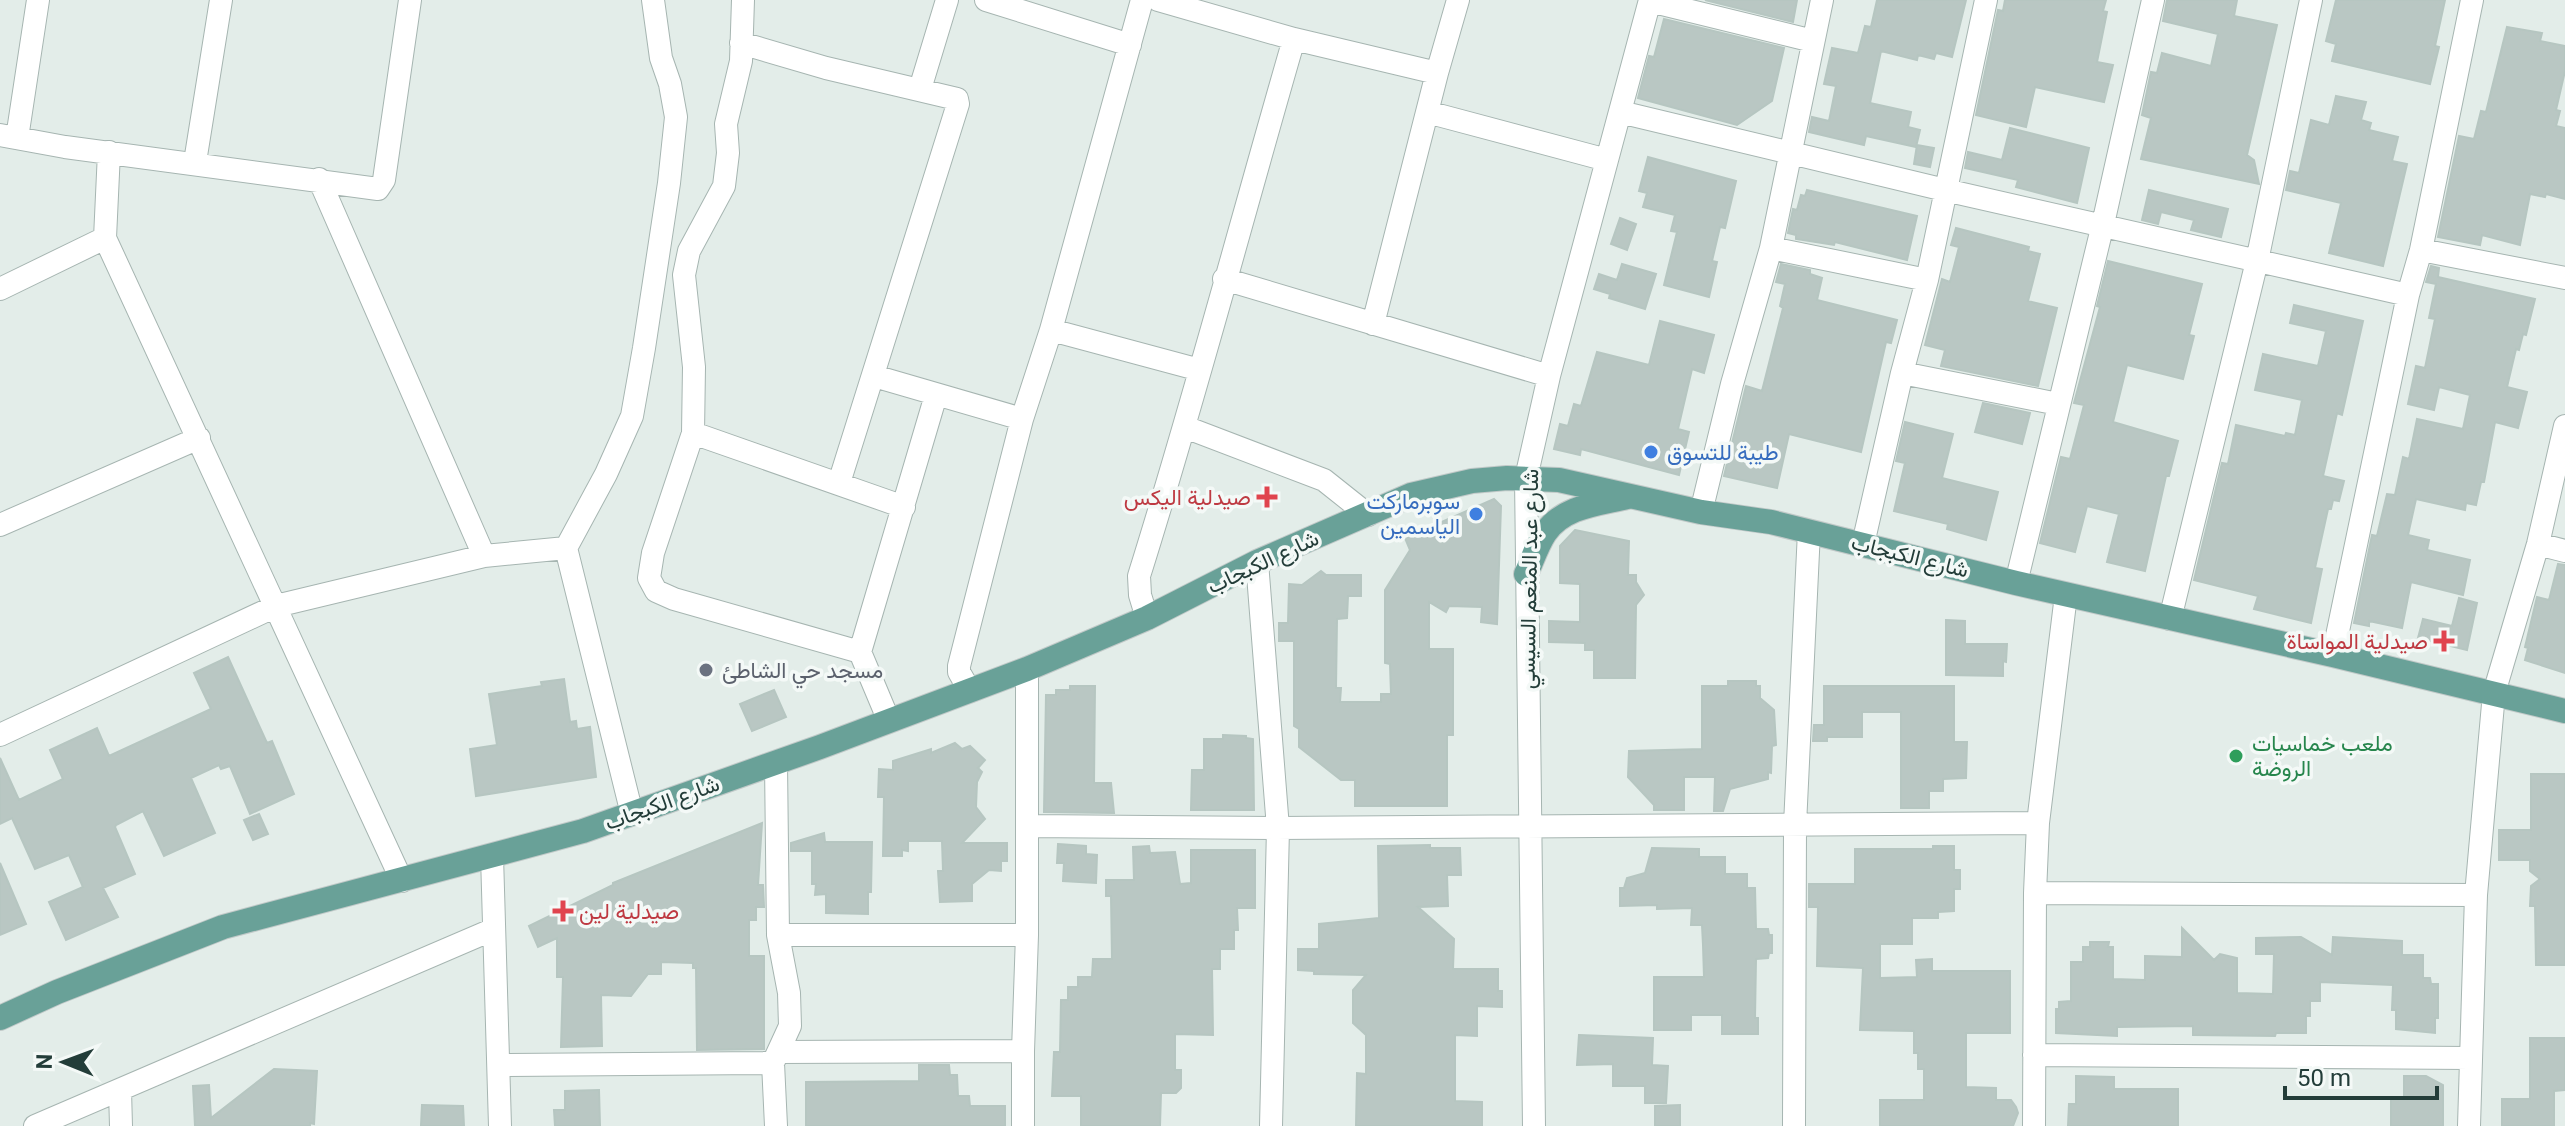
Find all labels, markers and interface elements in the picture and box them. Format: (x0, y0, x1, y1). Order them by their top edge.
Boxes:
place label: طيبة للتسوق (1667, 440, 1779, 466)
marker: طيبة للتسوق (1642, 443, 1660, 461)
street label: شارع عبد المنعم السيسي (1515, 469, 1549, 689)
place label: صيدلية اليكس (1124, 485, 1251, 511)
marker: صيدلية اليكس (1258, 488, 1276, 506)
place label: سوبرماركت الياسمين (1366, 489, 1460, 540)
marker: سوبرماركت الياسمين (1467, 505, 1485, 523)
street label: شارع الكبجاب (1203, 525, 1324, 601)
street label: شارع الكبجاب (1848, 529, 1971, 585)
place label: صيدلية المواساة (2286, 629, 2428, 655)
marker: صيدلية المواساة (2435, 632, 2453, 650)
place label: مسجد حي الشاطئ (722, 658, 883, 689)
marker: مسجد حي الشاطئ (697, 661, 715, 679)
place label: ملعب خماسيات الروضة (2252, 731, 2393, 782)
marker: ملعب خماسيات الروضة (2227, 747, 2245, 765)
street label: شارع الكبجاب (601, 771, 723, 837)
place label: صيدلية لين (579, 899, 679, 925)
marker: صيدلية لين (554, 902, 572, 920)
north arrow (24, 1022, 104, 1102)
scale bar (2285, 1050, 2437, 1100)
text: N (32, 1054, 57, 1070)
text: 50 m (2297, 1064, 2351, 1092)

